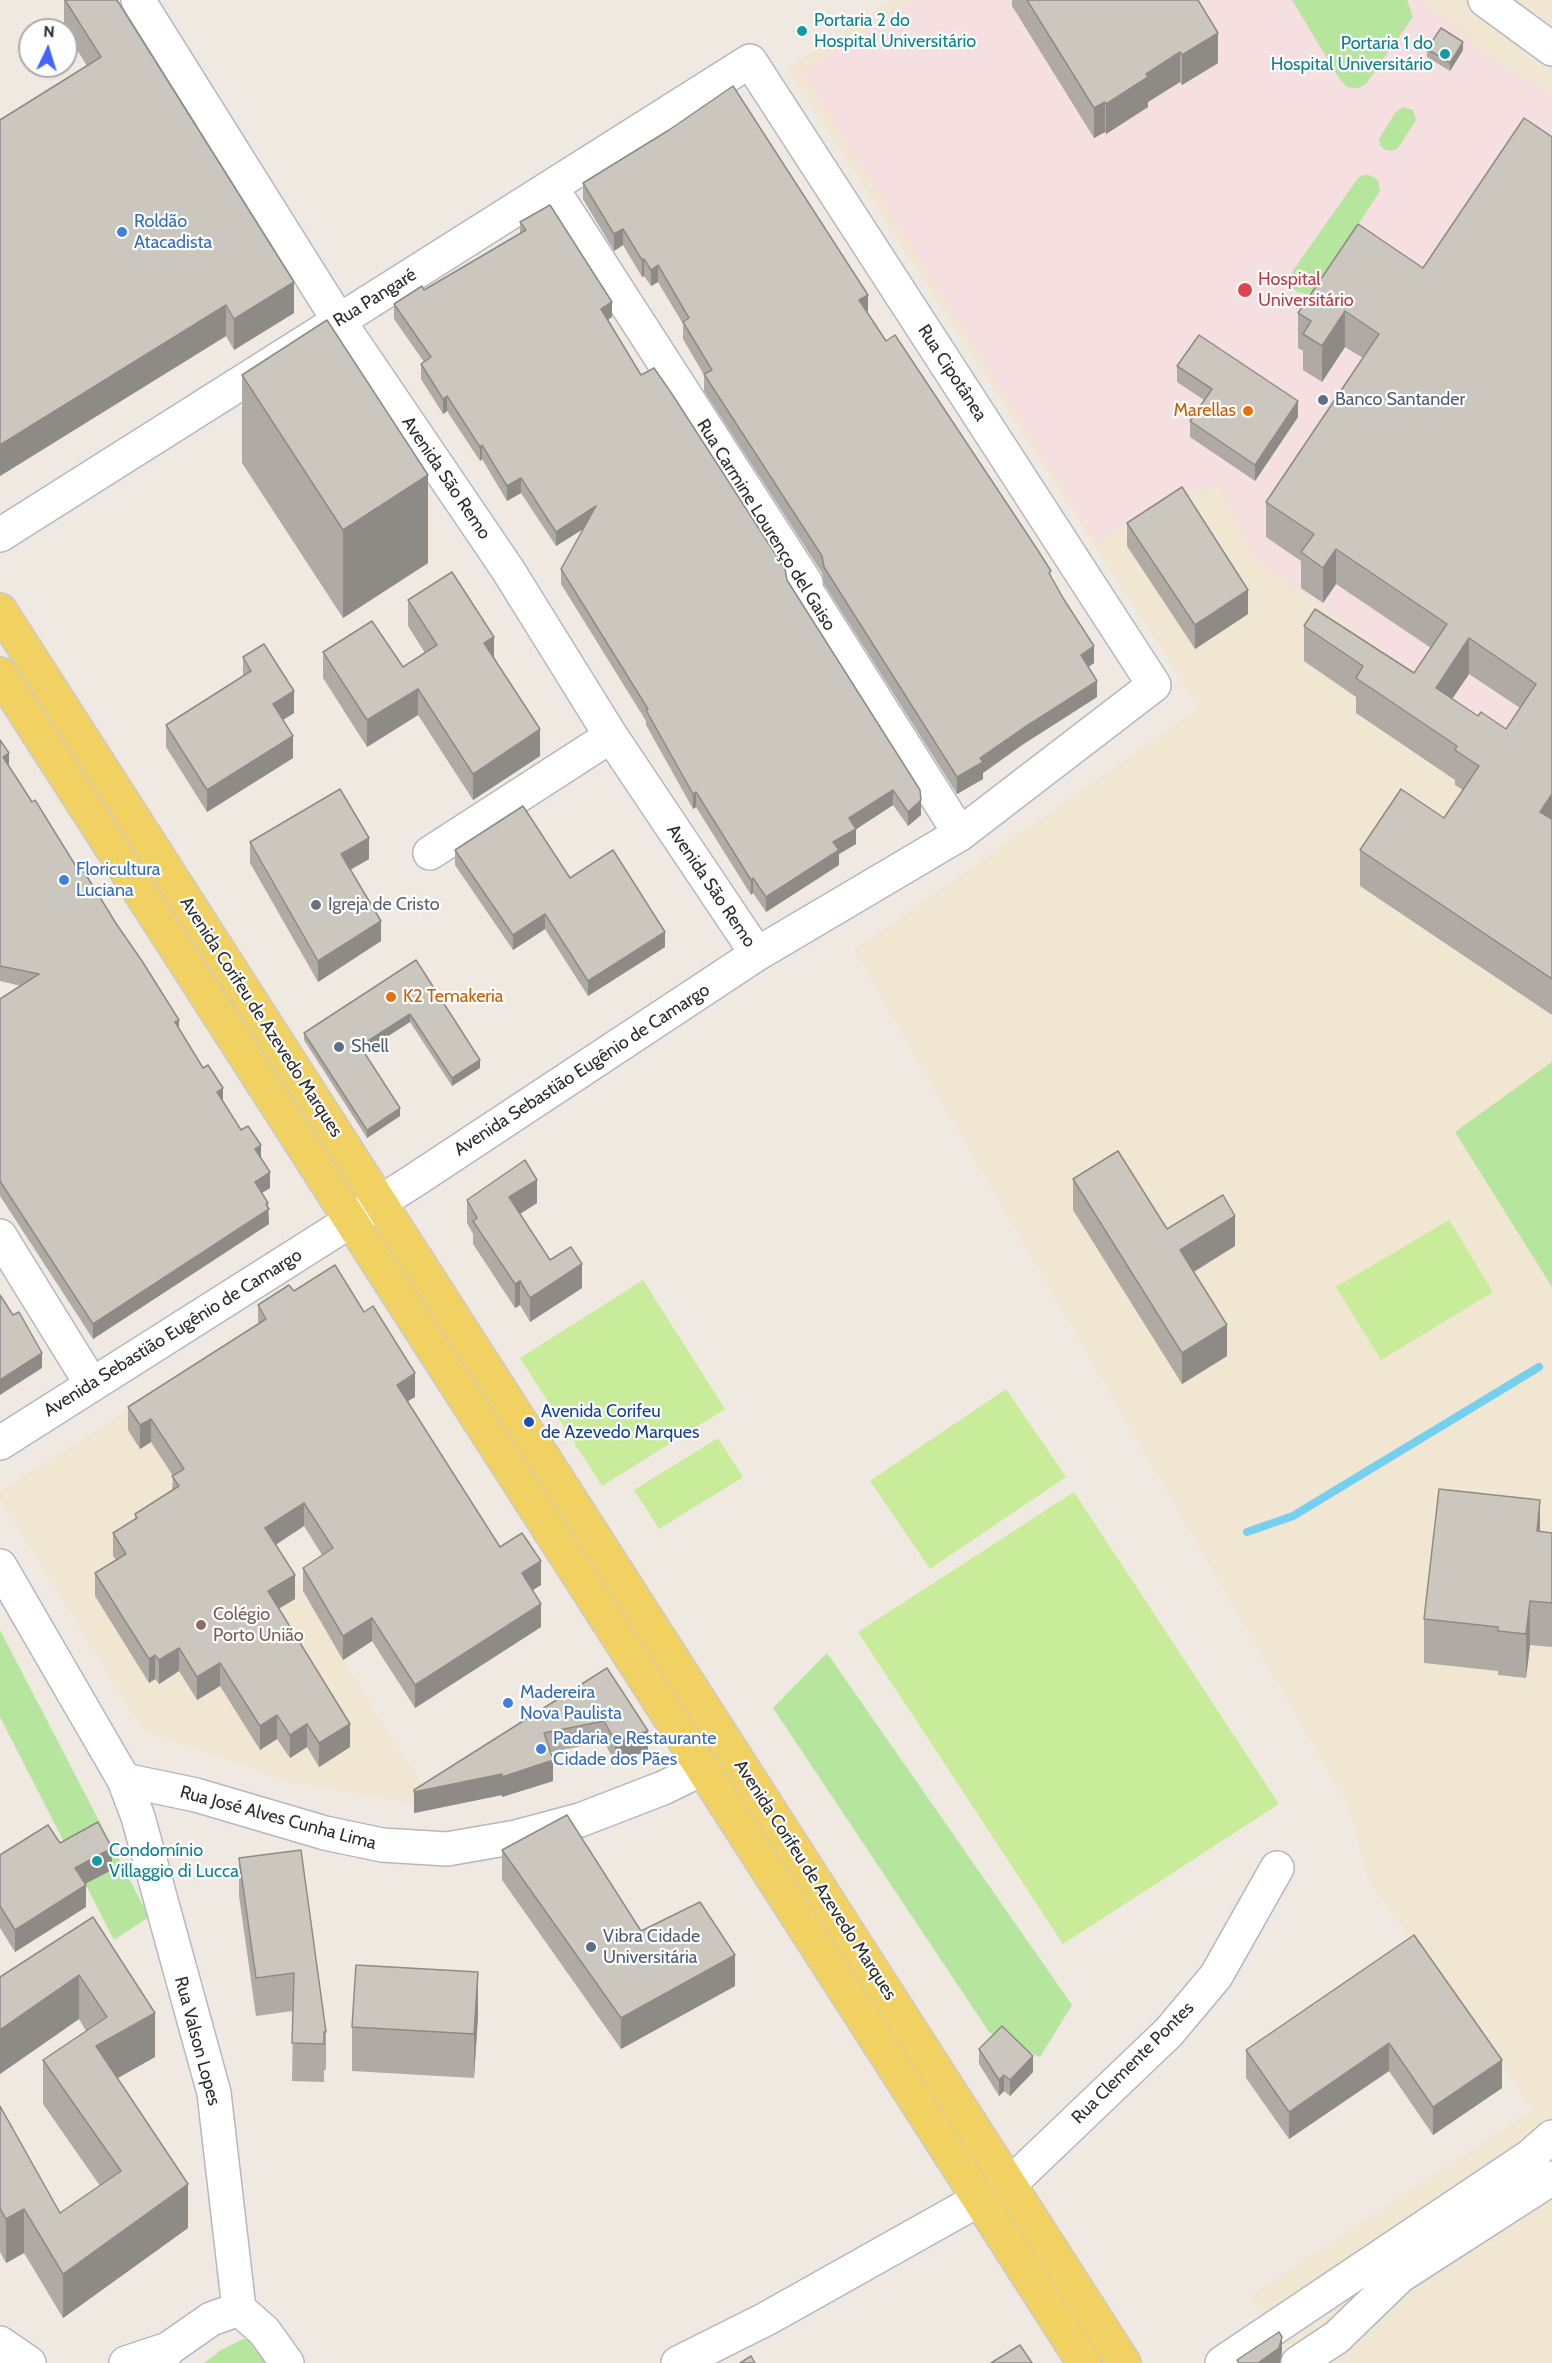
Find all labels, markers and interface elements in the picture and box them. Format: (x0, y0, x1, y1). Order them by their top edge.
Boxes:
place label: Portaria 2 do Hospital Universitário (814, 10, 976, 52)
north arrow (18, 18, 78, 78)
text: N (43, 22, 55, 41)
marker: Portaria 2 do Hospital Universitário (795, 24, 809, 38)
place label: Portaria 1 do Hospital Universitário (1271, 33, 1433, 76)
marker: Portaria 1 do Hospital Universitário (1438, 47, 1452, 61)
place label: Roldão Atacadista (134, 211, 212, 254)
marker: Roldão Atacadista (115, 225, 129, 239)
street label: Rua Pangaré (330, 264, 420, 332)
place label: Hospital Universitário (1258, 269, 1354, 312)
marker: Hospital Universitário (1236, 281, 1254, 299)
street label: Rua Cipotânea (913, 321, 991, 425)
place label: Banco Santander (1335, 389, 1465, 411)
marker: Banco Santander (1316, 393, 1330, 407)
place label: Marellas (1174, 400, 1236, 422)
marker: Marellas (1241, 404, 1255, 418)
street label: Avenida São Remo (397, 413, 495, 543)
street label: Rua Carmine Lourenço del Gaiso (692, 415, 840, 635)
street label: Avenida São Remo (662, 821, 760, 951)
place label: Floricultura Luciana (76, 859, 160, 902)
marker: Floricultura Luciana (57, 873, 71, 887)
street label: Avenida Corifeu de Azevedo Marques (175, 893, 347, 1141)
place label: Igreja de Cristo (328, 894, 440, 916)
marker: Igreja de Cristo (309, 898, 323, 912)
street label: Avenida Sebastião Eugênio de Camargo (450, 979, 714, 1161)
place label: K2 Temakeria (403, 986, 504, 1008)
marker: K2 Temakeria (384, 990, 398, 1004)
place label: Shell (351, 1036, 389, 1058)
marker: Shell (332, 1040, 346, 1054)
street label: Avenida Sebastião Eugênio de Camargo (40, 1244, 306, 1422)
place label: Avenida Corifeu de Azevedo Marques (541, 1401, 699, 1444)
marker: Avenida Corifeu de Azevedo Marques (522, 1415, 536, 1429)
place label: Colégio Porto União (213, 1604, 304, 1646)
marker: Colégio Porto União (194, 1618, 208, 1632)
place label: Madereira Nova Paulista (520, 1682, 622, 1724)
marker: Madereira Nova Paulista (501, 1696, 515, 1710)
place label: Padaria e Restaurante Cidade dos Pães (553, 1728, 716, 1770)
marker: Padaria e Restaurante Cidade dos Pães (534, 1742, 548, 1756)
street label: Avenida Corifeu de Azevedo Marques (729, 1756, 901, 2004)
street label: Rua José Alves Cunha Lima (178, 1781, 378, 1855)
place label: Condomínio Villaggio di Lucca (109, 1840, 239, 1882)
marker: Condomínio Villaggio di Lucca (90, 1854, 104, 1868)
place label: Vibra Cidade Universitária (603, 1926, 700, 1968)
marker: Vibra Cidade Universitária (584, 1940, 598, 1954)
street label: Rua Valson Lopes (169, 1974, 225, 2108)
street label: Rua Clemente Pontes (1067, 1997, 1199, 2129)

